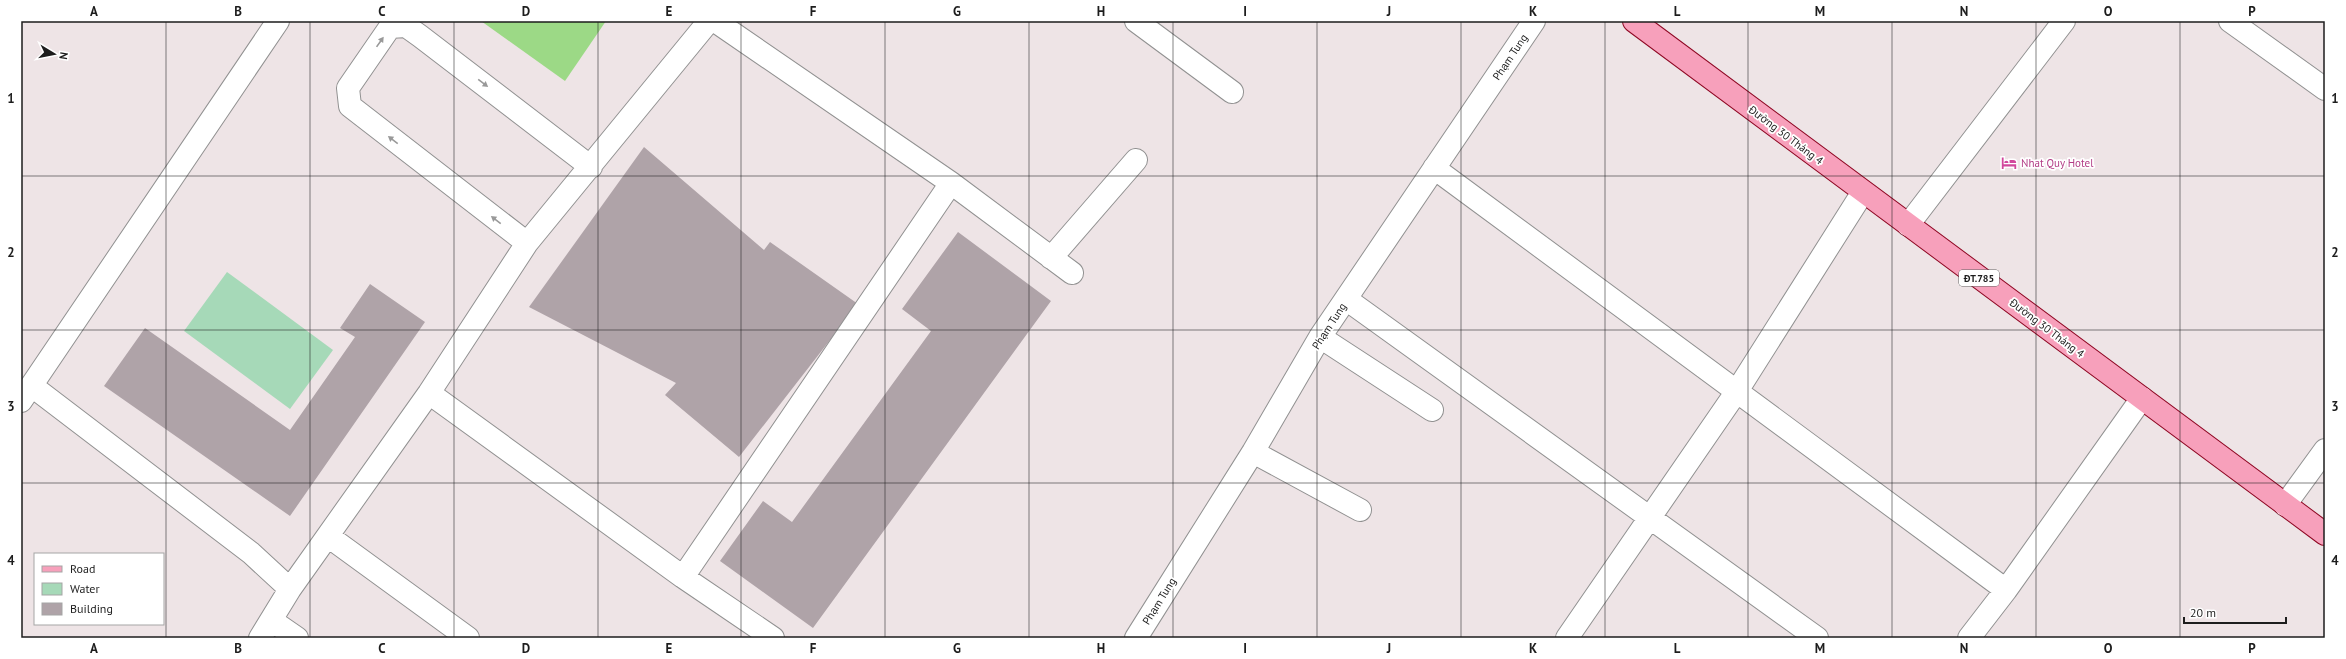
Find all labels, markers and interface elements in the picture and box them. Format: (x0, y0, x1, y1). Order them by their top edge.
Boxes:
text: A (90, 3, 98, 20)
text: B (234, 3, 242, 20)
text: C (378, 3, 386, 20)
text: D (522, 3, 530, 20)
text: E (666, 3, 673, 20)
text: F (810, 3, 817, 20)
text: G (953, 3, 961, 20)
text: H (1097, 3, 1105, 20)
text: I (1243, 3, 1247, 20)
text: J (1386, 3, 1391, 20)
text: K (1529, 3, 1537, 20)
text: L (1674, 3, 1681, 20)
text: M (1815, 3, 1825, 20)
text: N (1960, 3, 1968, 20)
text: O (2104, 3, 2113, 20)
text: P (2248, 3, 2256, 20)
street label: Phạm Tung (1489, 31, 1531, 83)
north arrow (34, 34, 74, 74)
one-way arrow (376, 37, 384, 47)
text: N (56, 51, 71, 61)
one-way arrow (477, 79, 488, 88)
text: 1 (7, 90, 15, 107)
text: 1 (2331, 90, 2339, 107)
street label: Đường 30 Tháng 4 (1745, 102, 1826, 168)
one-way arrow (388, 136, 399, 145)
hotel icon: Nhat Quy Hotel (2000, 154, 2018, 172)
place label: Nhat Quy Hotel (2021, 156, 2094, 170)
one-way arrow (491, 215, 502, 224)
text: 2 (7, 244, 15, 261)
text: 2 (2331, 244, 2339, 261)
road number: ĐT.785 (1959, 270, 1999, 286)
street label: Đường 30 Tháng 4 (2006, 295, 2087, 361)
street label: Phạm Tung (1309, 300, 1349, 352)
text: 3 (7, 398, 15, 415)
text: 3 (2331, 398, 2339, 415)
text: 4 (7, 552, 15, 569)
text: 4 (2331, 552, 2339, 569)
legend (34, 553, 164, 625)
text: Road (70, 561, 95, 576)
street label: Phạm Tung (1139, 575, 1179, 627)
text: Water (70, 581, 100, 596)
scale bar (2184, 599, 2286, 625)
text: Building (70, 601, 113, 616)
text: 20 m (2190, 605, 2216, 620)
text: A (90, 640, 98, 657)
text: B (234, 640, 242, 657)
text: C (378, 640, 386, 657)
text: D (522, 640, 530, 657)
text: E (666, 640, 673, 657)
text: F (810, 640, 817, 657)
text: G (953, 640, 961, 657)
text: H (1097, 640, 1105, 657)
text: I (1243, 640, 1247, 657)
text: J (1386, 640, 1391, 657)
text: K (1529, 640, 1537, 657)
text: L (1674, 640, 1681, 657)
text: M (1815, 640, 1825, 657)
text: N (1960, 640, 1968, 657)
text: O (2104, 640, 2113, 657)
text: P (2248, 640, 2256, 657)

